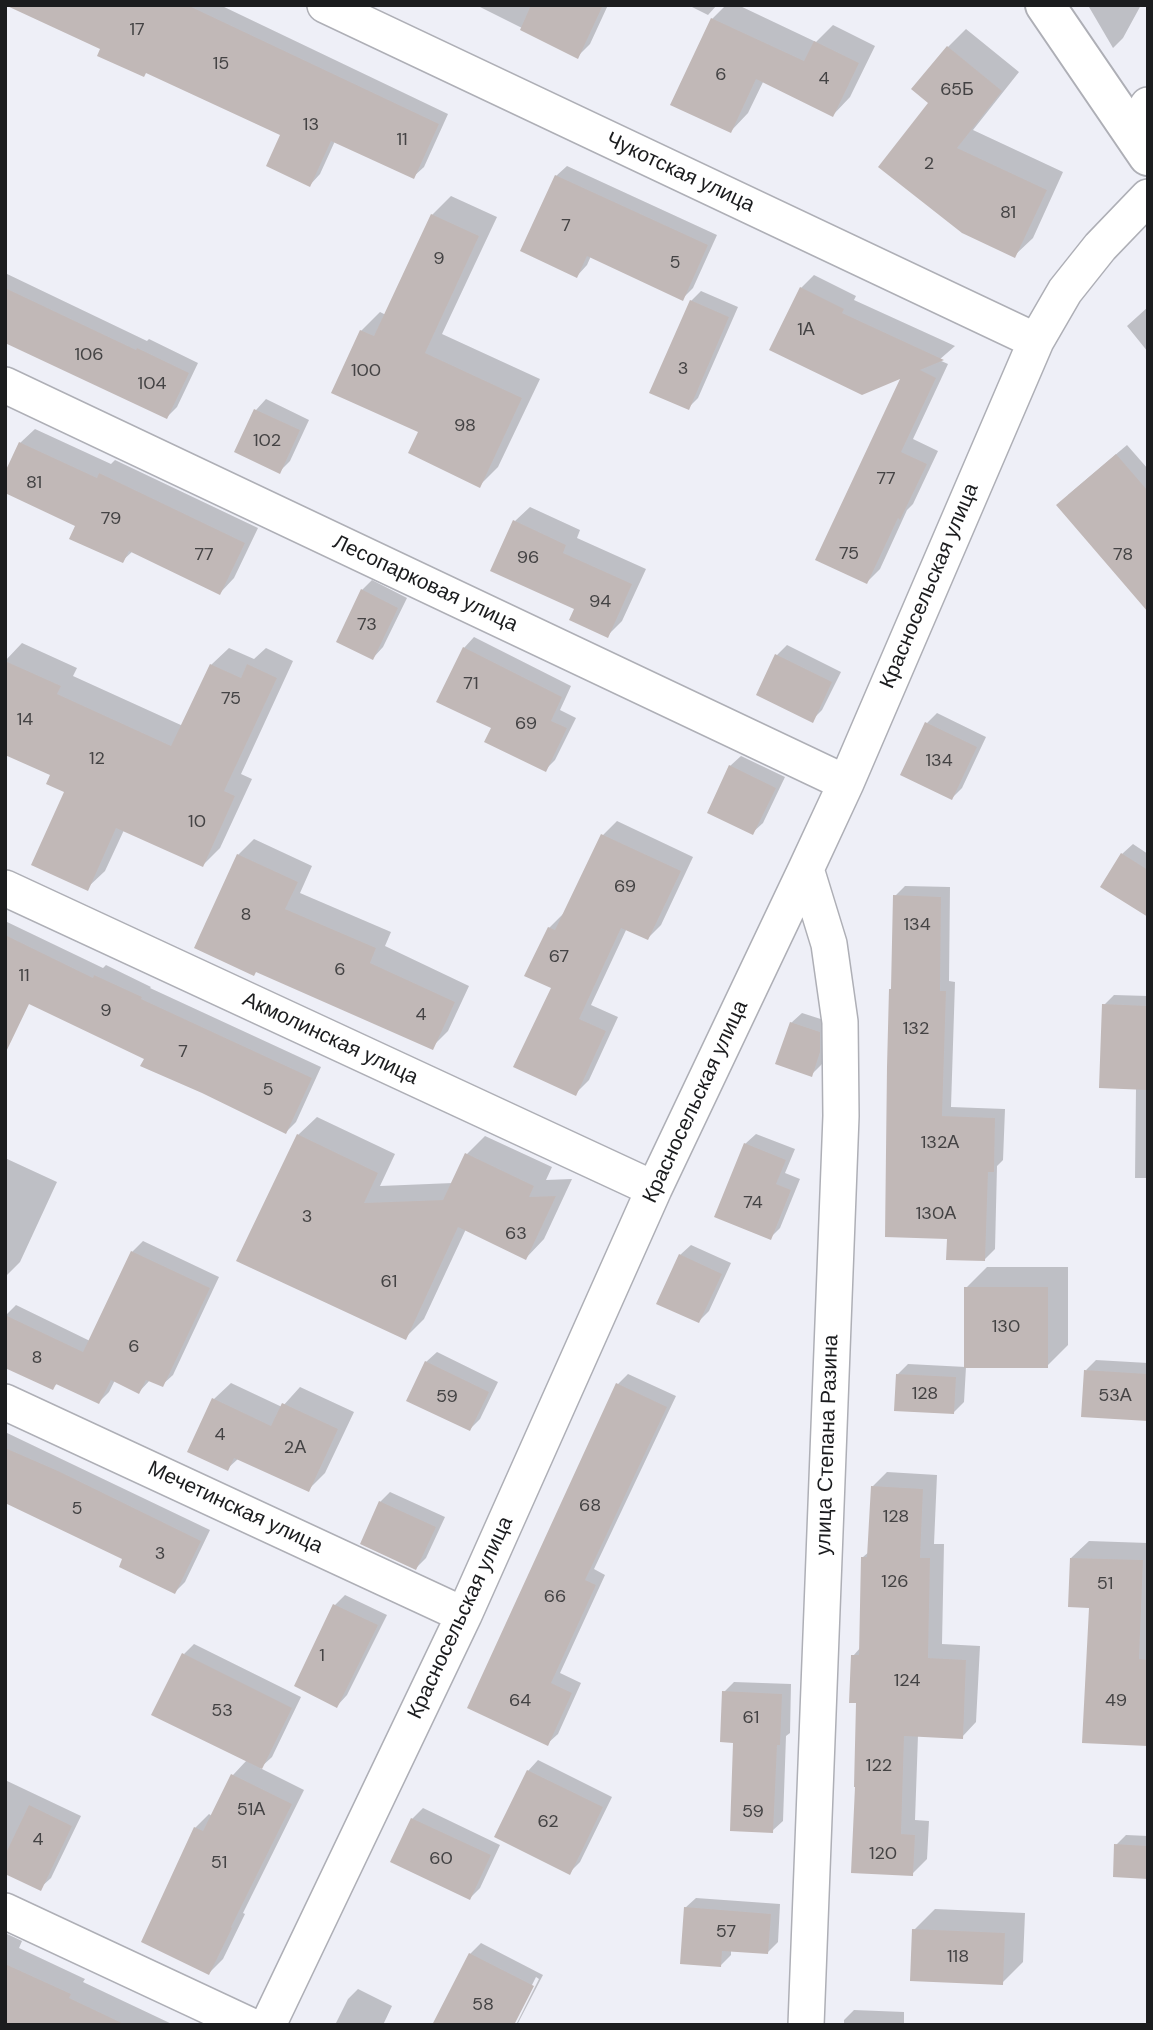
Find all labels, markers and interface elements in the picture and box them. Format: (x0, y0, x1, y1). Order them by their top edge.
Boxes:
house number: 17 (129, 19, 145, 41)
house number: 15 (213, 53, 229, 75)
house number: 6 (715, 64, 727, 86)
house number: 4 (819, 68, 829, 90)
house number: 65Б (940, 79, 974, 101)
house number: 13 (303, 114, 319, 136)
street label: Чукотская улица (602, 128, 758, 218)
house number: 11 (396, 129, 408, 151)
house number: 2 (924, 153, 934, 175)
house number: 81 (1000, 202, 1016, 224)
house number: 7 (561, 215, 571, 237)
house number: 9 (433, 248, 445, 270)
house number: 5 (670, 252, 680, 274)
house number: 1А (797, 319, 815, 341)
house number: 106 (74, 344, 104, 366)
house number: 3 (678, 358, 688, 380)
house number: 100 (351, 360, 381, 382)
house number: 104 (138, 373, 166, 395)
house number: 98 (454, 415, 476, 437)
house number: 102 (253, 430, 281, 452)
house number: 77 (876, 468, 896, 490)
house number: 81 (26, 472, 42, 494)
street label: Красносельская улица (875, 480, 985, 692)
house number: 79 (101, 508, 121, 530)
street label: Лесопарковая улица (329, 530, 521, 638)
house number: 75 (839, 543, 859, 565)
house number: 77 (194, 544, 214, 566)
house number: 78 (1113, 544, 1133, 566)
house number: 96 (517, 547, 539, 569)
house number: 94 (589, 591, 611, 613)
house number: 73 (357, 614, 377, 636)
house number: 71 (463, 673, 479, 695)
house number: 75 (221, 688, 241, 710)
house number: 14 (17, 709, 33, 731)
house number: 69 (515, 713, 537, 735)
house number: 12 (89, 748, 105, 770)
house number: 134 (925, 750, 953, 772)
house number: 10 (188, 811, 206, 833)
house number: 69 (614, 876, 636, 898)
house number: 8 (241, 904, 251, 926)
house number: 134 (903, 914, 931, 936)
house number: 67 (549, 946, 569, 968)
house number: 6 (334, 959, 346, 981)
house number: 11 (18, 965, 30, 987)
street label: Акмолинская улица (238, 987, 422, 1091)
street label: Красносельская улица (638, 997, 754, 1207)
house number: 9 (100, 1000, 112, 1022)
house number: 4 (416, 1004, 426, 1026)
house number: 132 (903, 1018, 929, 1040)
house number: 7 (178, 1041, 188, 1063)
house number: 5 (263, 1079, 273, 1101)
house number: 132А (921, 1132, 959, 1154)
house number: 74 (743, 1192, 763, 1214)
house number: 130А (916, 1203, 956, 1225)
house number: 3 (302, 1206, 312, 1228)
house number: 63 (505, 1223, 527, 1245)
house number: 61 (381, 1271, 397, 1293)
house number: 130 (992, 1316, 1020, 1338)
street label: улица Степана Разина (812, 1334, 844, 1556)
house number: 6 (128, 1336, 140, 1358)
house number: 8 (32, 1347, 42, 1369)
house number: 128 (912, 1383, 938, 1405)
house number: 53А (1098, 1385, 1132, 1407)
house number: 59 (436, 1386, 458, 1408)
house number: 4 (215, 1424, 225, 1446)
house number: 2А (284, 1437, 306, 1459)
street label: Мечетинская улица (144, 1456, 326, 1560)
house number: 68 (579, 1495, 601, 1517)
house number: 5 (72, 1498, 82, 1520)
house number: 128 (883, 1506, 909, 1528)
street label: Красносельская улица (403, 1513, 519, 1723)
house number: 3 (155, 1543, 165, 1565)
house number: 126 (881, 1571, 909, 1593)
house number: 51 (1097, 1573, 1113, 1595)
house number: 66 (544, 1586, 566, 1608)
house number: 1 (319, 1645, 325, 1667)
house number: 124 (894, 1670, 920, 1692)
house number: 64 (509, 1690, 531, 1712)
house number: 49 (1105, 1690, 1127, 1712)
house number: 53 (211, 1700, 233, 1722)
house number: 61 (743, 1707, 759, 1729)
house number: 122 (866, 1755, 892, 1777)
house number: 51А (237, 1799, 265, 1821)
house number: 59 (742, 1801, 764, 1823)
house number: 62 (537, 1811, 559, 1833)
house number: 4 (33, 1829, 43, 1851)
house number: 120 (869, 1843, 897, 1865)
house number: 60 (429, 1848, 453, 1870)
house number: 51 (211, 1852, 227, 1874)
house number: 57 (716, 1921, 736, 1943)
house number: 118 (947, 1946, 969, 1968)
house number: 58 (472, 1994, 494, 2016)

